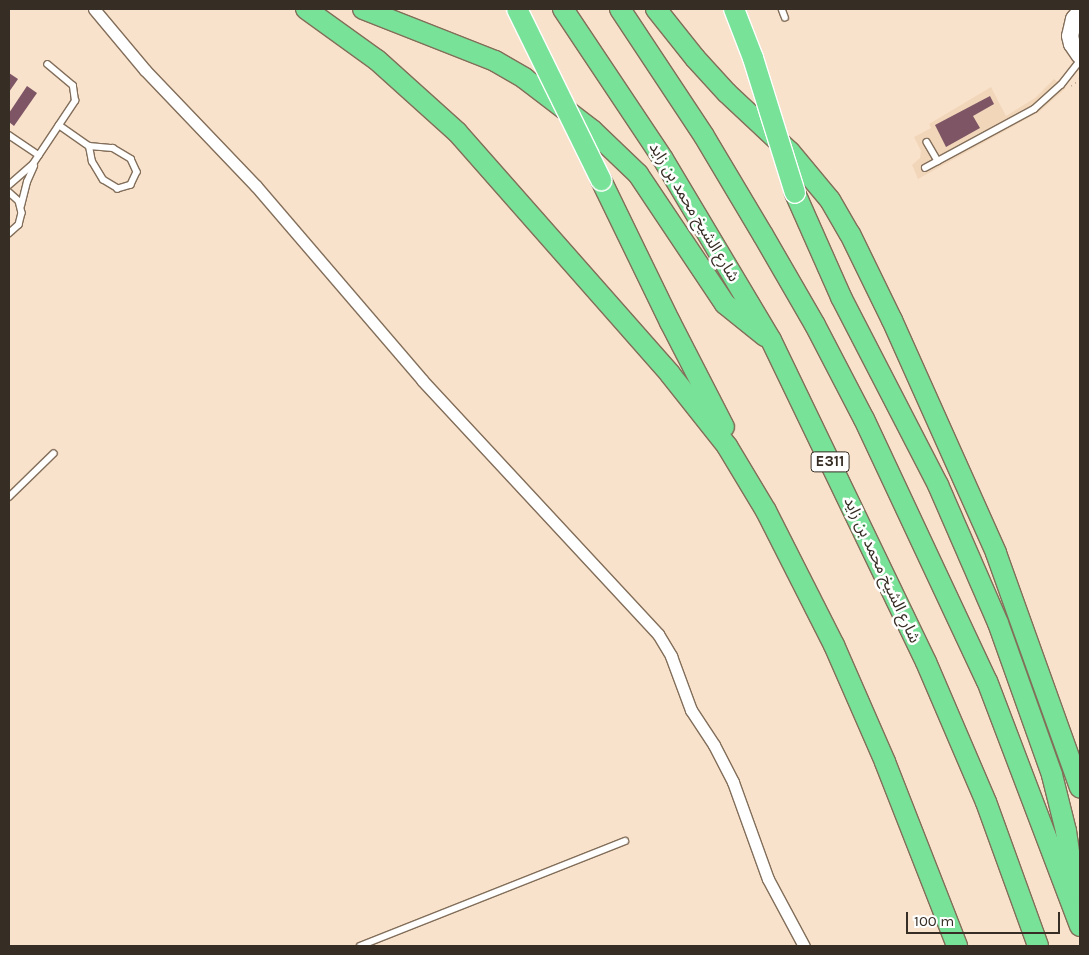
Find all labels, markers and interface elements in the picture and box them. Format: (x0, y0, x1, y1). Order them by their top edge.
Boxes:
street label: شارع الشيخ محمد بن زايد (645, 139, 743, 285)
road number: E311 (810, 450, 850, 474)
street label: شارع الشيخ محمد بن زايد (840, 494, 924, 646)
scale bar (909, 902, 1063, 934)
text: 100 m (914, 912, 954, 930)

